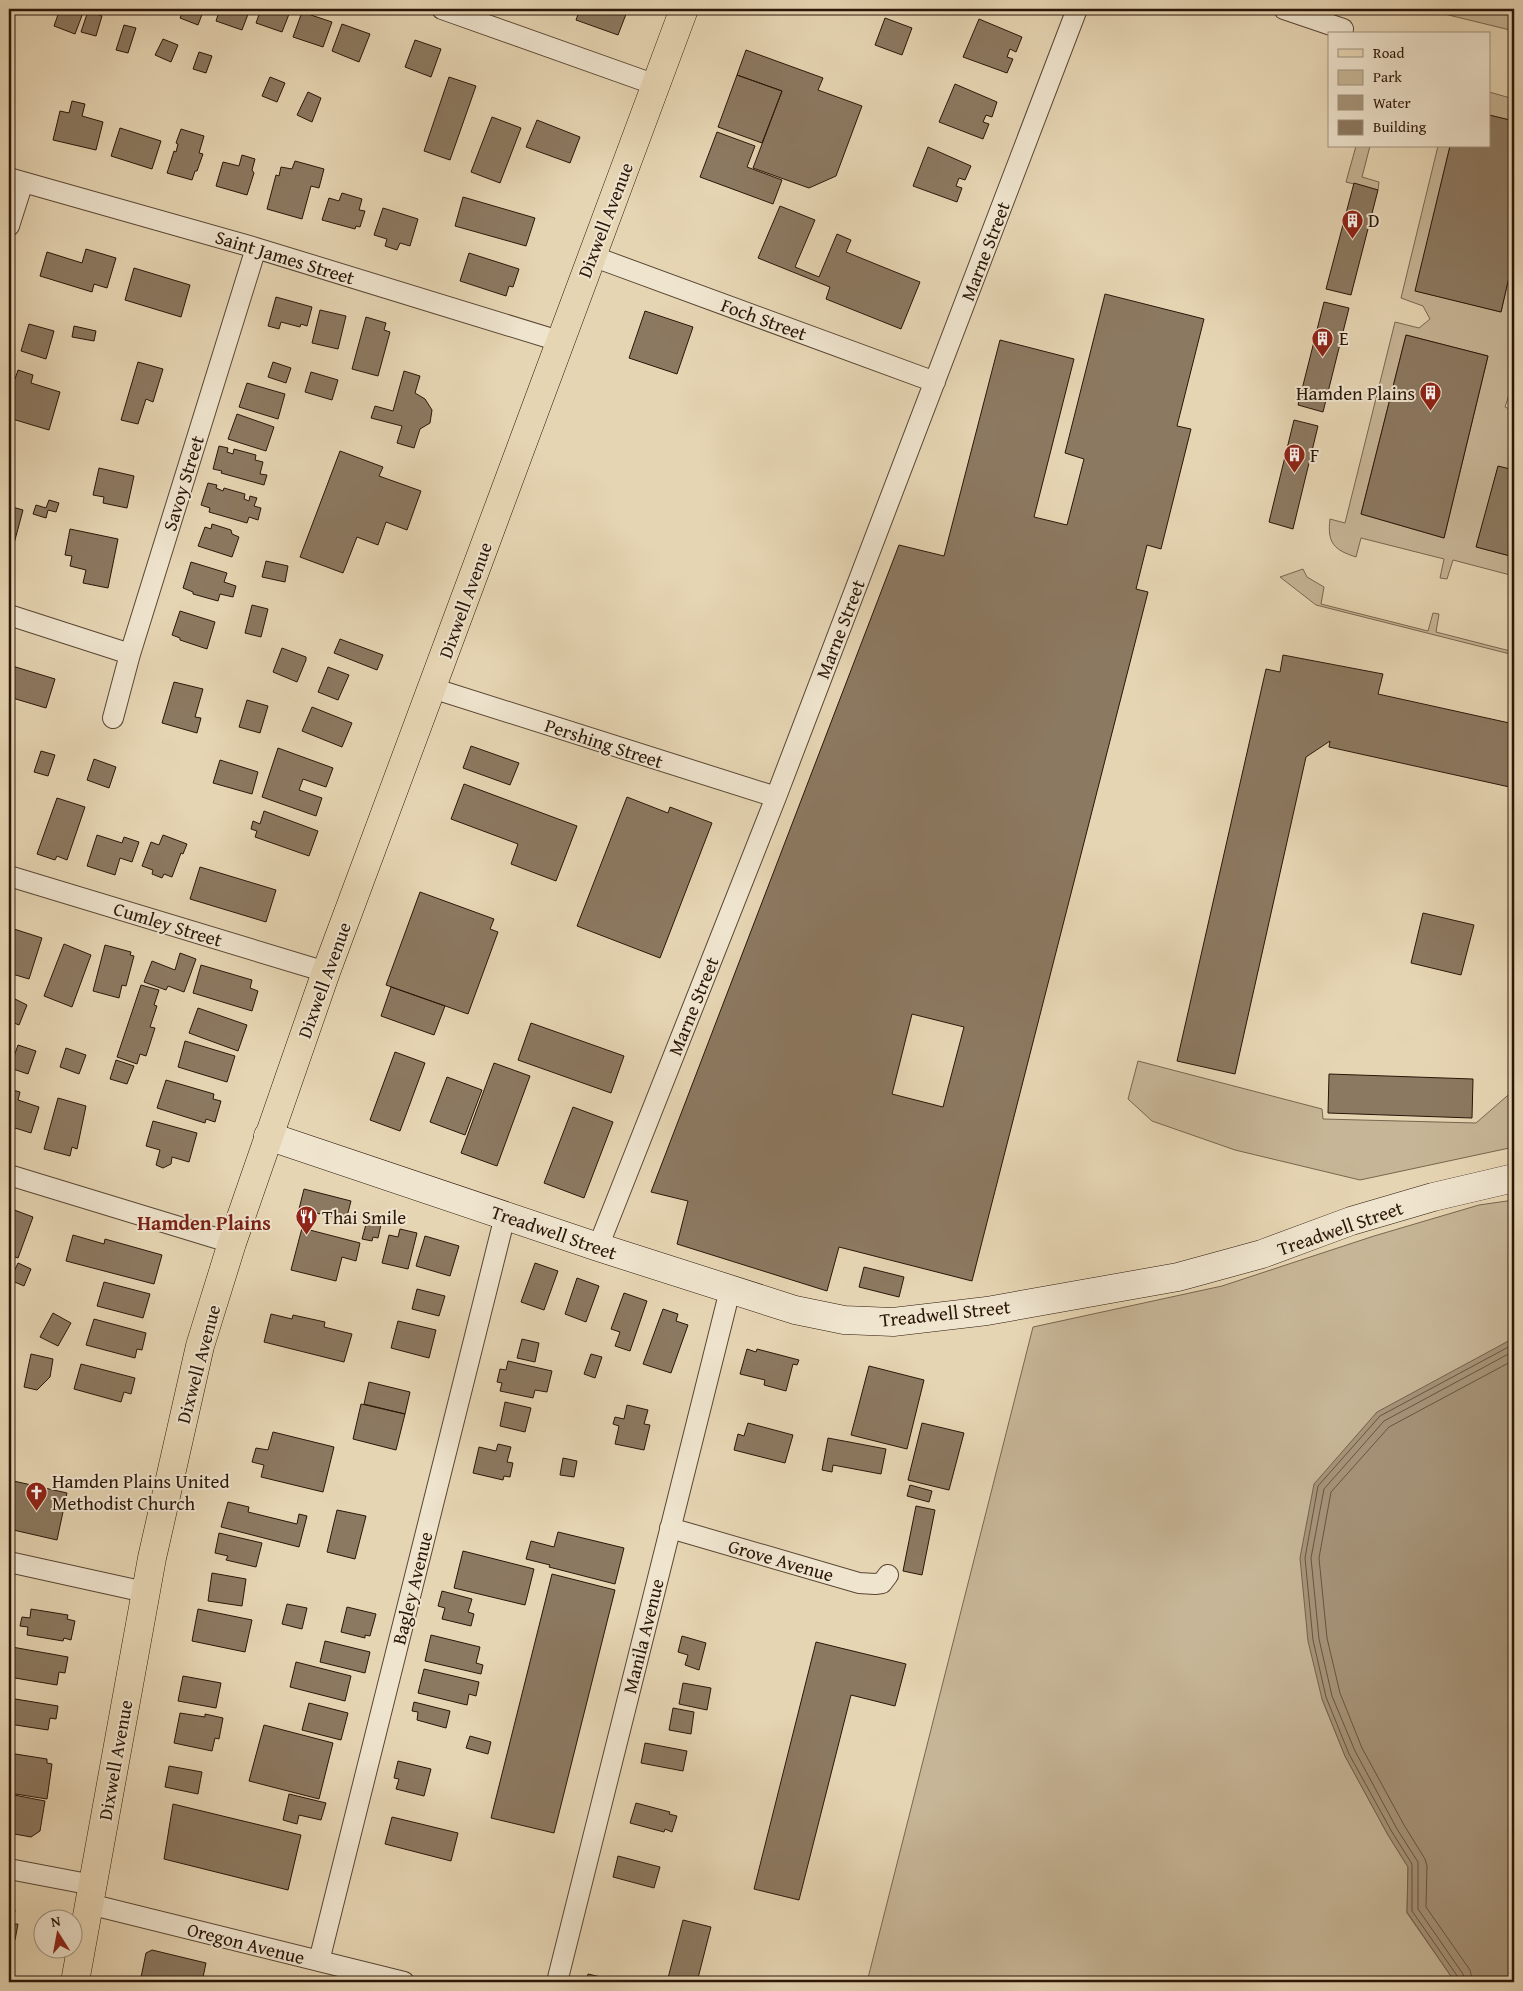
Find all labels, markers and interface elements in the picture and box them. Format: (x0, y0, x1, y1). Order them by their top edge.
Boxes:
legend (1328, 32, 1490, 148)
text: Road (1373, 42, 1404, 63)
text: Park (1373, 66, 1402, 87)
text: Water (1373, 92, 1411, 113)
text: Building (1373, 116, 1427, 137)
street label: Dixwell Avenue (570, 158, 640, 282)
street label: Marne Street (953, 197, 1017, 305)
place label: D (1368, 206, 1380, 234)
building icon: D (1340, 208, 1364, 239)
street label: Saint James Street (212, 223, 358, 292)
street label: Foch Street (717, 291, 811, 348)
place label: E (1339, 324, 1349, 352)
building icon: E (1311, 326, 1335, 357)
place label: Hamden Plains (1296, 379, 1415, 407)
building icon: Hamden Plains (1419, 381, 1443, 412)
street label: Savoy Street (155, 432, 211, 534)
place label: F (1310, 441, 1319, 469)
building icon: F (1282, 443, 1306, 474)
street label: Dixwell Avenue (431, 538, 499, 662)
street label: Marne Street (808, 575, 872, 683)
street label: Pershing Street (541, 711, 667, 775)
street label: Cumley Street (110, 894, 226, 954)
street label: Dixwell Avenue (290, 918, 358, 1042)
street label: Marne Street (660, 952, 726, 1060)
street label: Treadwell Street (1273, 1193, 1407, 1263)
street label: Treadwell Street (487, 1197, 621, 1267)
place label: Thai Smile (322, 1203, 406, 1231)
restaurant icon: Thai Smile (294, 1205, 318, 1236)
district label: Hamden Plains (137, 1208, 271, 1237)
street label: Treadwell Street (878, 1292, 1012, 1334)
street label: Dixwell Avenue (169, 1301, 227, 1426)
place label: Hamden Plains United Methodist Church (52, 1467, 230, 1517)
church icon: Hamden Plains United Methodist Church (24, 1480, 48, 1511)
street label: Bagley Avenue (384, 1529, 440, 1647)
street label: Grove Avenue (725, 1532, 837, 1588)
street label: Manila Avenue (615, 1576, 671, 1696)
street label: Dixwell Avenue (91, 1698, 139, 1822)
north arrow (32, 1908, 82, 1958)
text: N (49, 1910, 63, 1932)
street label: Oregon Avenue (184, 1915, 308, 1971)

